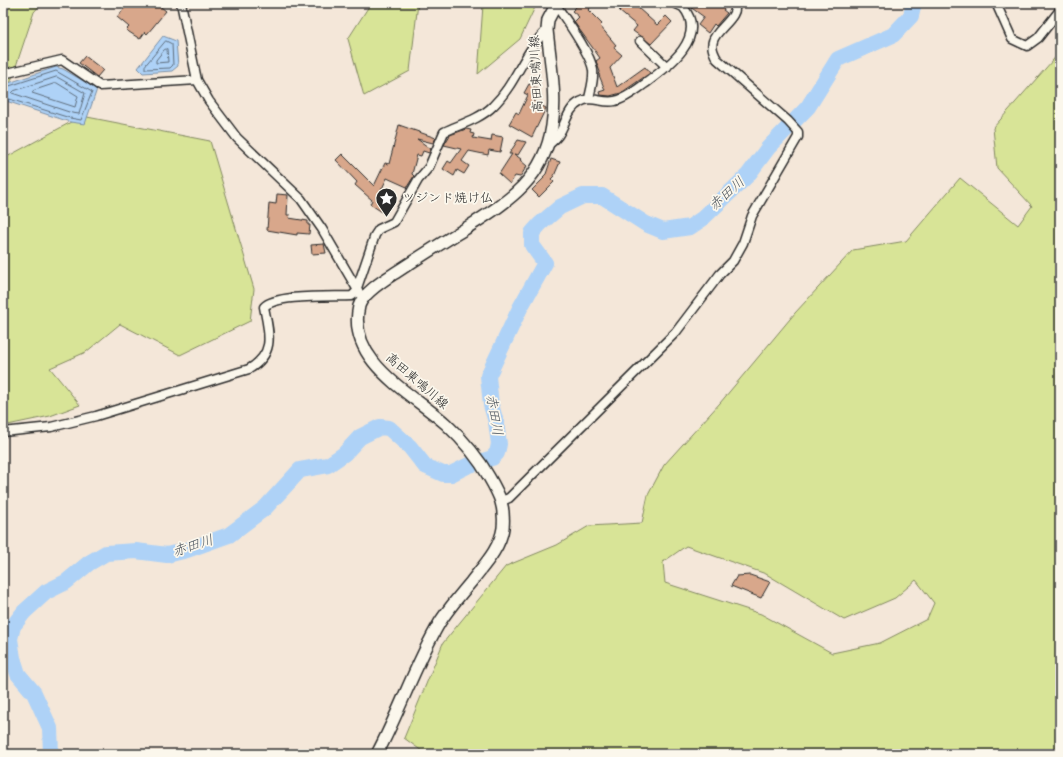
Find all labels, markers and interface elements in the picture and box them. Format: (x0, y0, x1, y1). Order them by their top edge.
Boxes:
street label: 高田東鳴川線 (525, 34, 547, 113)
water label: 赤田川 (705, 173, 749, 215)
place icon: ツジンド焼け仏 (373, 185, 399, 218)
place label: ツジンド焼け仏 (402, 189, 493, 207)
street label: 高田東鳴川線 (382, 349, 453, 414)
water label: 赤田川 (481, 393, 507, 437)
water label: 赤田川 (170, 530, 216, 562)

